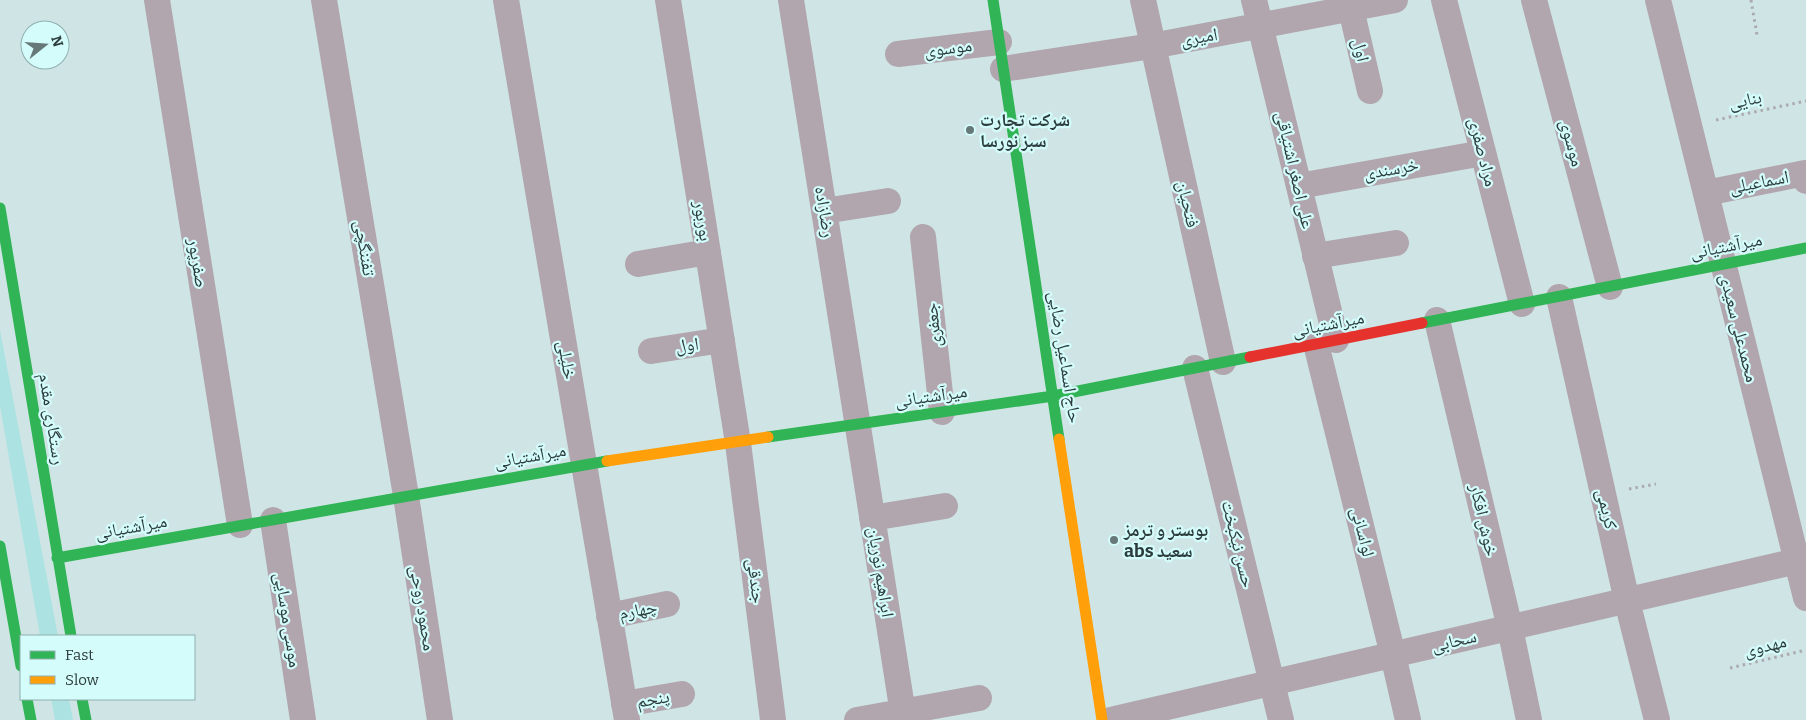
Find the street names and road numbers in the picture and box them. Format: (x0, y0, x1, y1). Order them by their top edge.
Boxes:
street label: امیری (1179, 23, 1219, 51)
street label: موسوی (923, 34, 973, 62)
street label: اول (1348, 36, 1374, 64)
street label: بنایی (1726, 86, 1764, 114)
street label: علی اصغر اشتیاقی (1271, 109, 1319, 231)
street label: مراد صفری (1464, 115, 1502, 189)
street label: موسوی (1555, 117, 1589, 169)
street label: خرسندی (1362, 153, 1420, 185)
street label: اسماعیلی (1727, 165, 1791, 199)
street label: فتحیان (1172, 178, 1204, 230)
street label: رضازاده (810, 185, 840, 239)
street label: بوربور (689, 198, 717, 243)
street label: تفننگچی (350, 218, 380, 278)
street label: میرآشتیانی (1688, 228, 1764, 264)
street label: صفرپور (183, 236, 213, 289)
street label: محمدعلی سعیدی (1715, 271, 1763, 385)
street label: حاج اسماعیل رضایی (1043, 290, 1086, 425)
street label: جعفری (920, 302, 946, 348)
street label: میرآشتیانی (1290, 306, 1366, 342)
street label: اول (674, 332, 700, 358)
street label: خلیلی (553, 339, 581, 381)
street label: رستگاری مقدم (33, 372, 70, 466)
street label: میرآشتیانی (893, 380, 969, 412)
street label: میرآشتیانی (492, 439, 568, 473)
street label: خوش افکار (1465, 481, 1503, 558)
street label: کریمی (1592, 487, 1622, 532)
street label: حسن نیکبخت (1217, 498, 1259, 590)
street label: لواسانی (1346, 505, 1380, 559)
street label: میرآشتیانی (93, 510, 169, 544)
street label: ابراهیم نوریان (862, 525, 899, 619)
street label: جندقی (742, 557, 770, 605)
street label: محمود روحی (405, 564, 441, 652)
street label: موسی موسایی (270, 571, 306, 669)
street label: چهارم (617, 596, 659, 625)
street label: سحابی (1429, 625, 1479, 657)
street label: مهدوی (1741, 630, 1789, 662)
street label: پنجم (635, 685, 671, 714)

